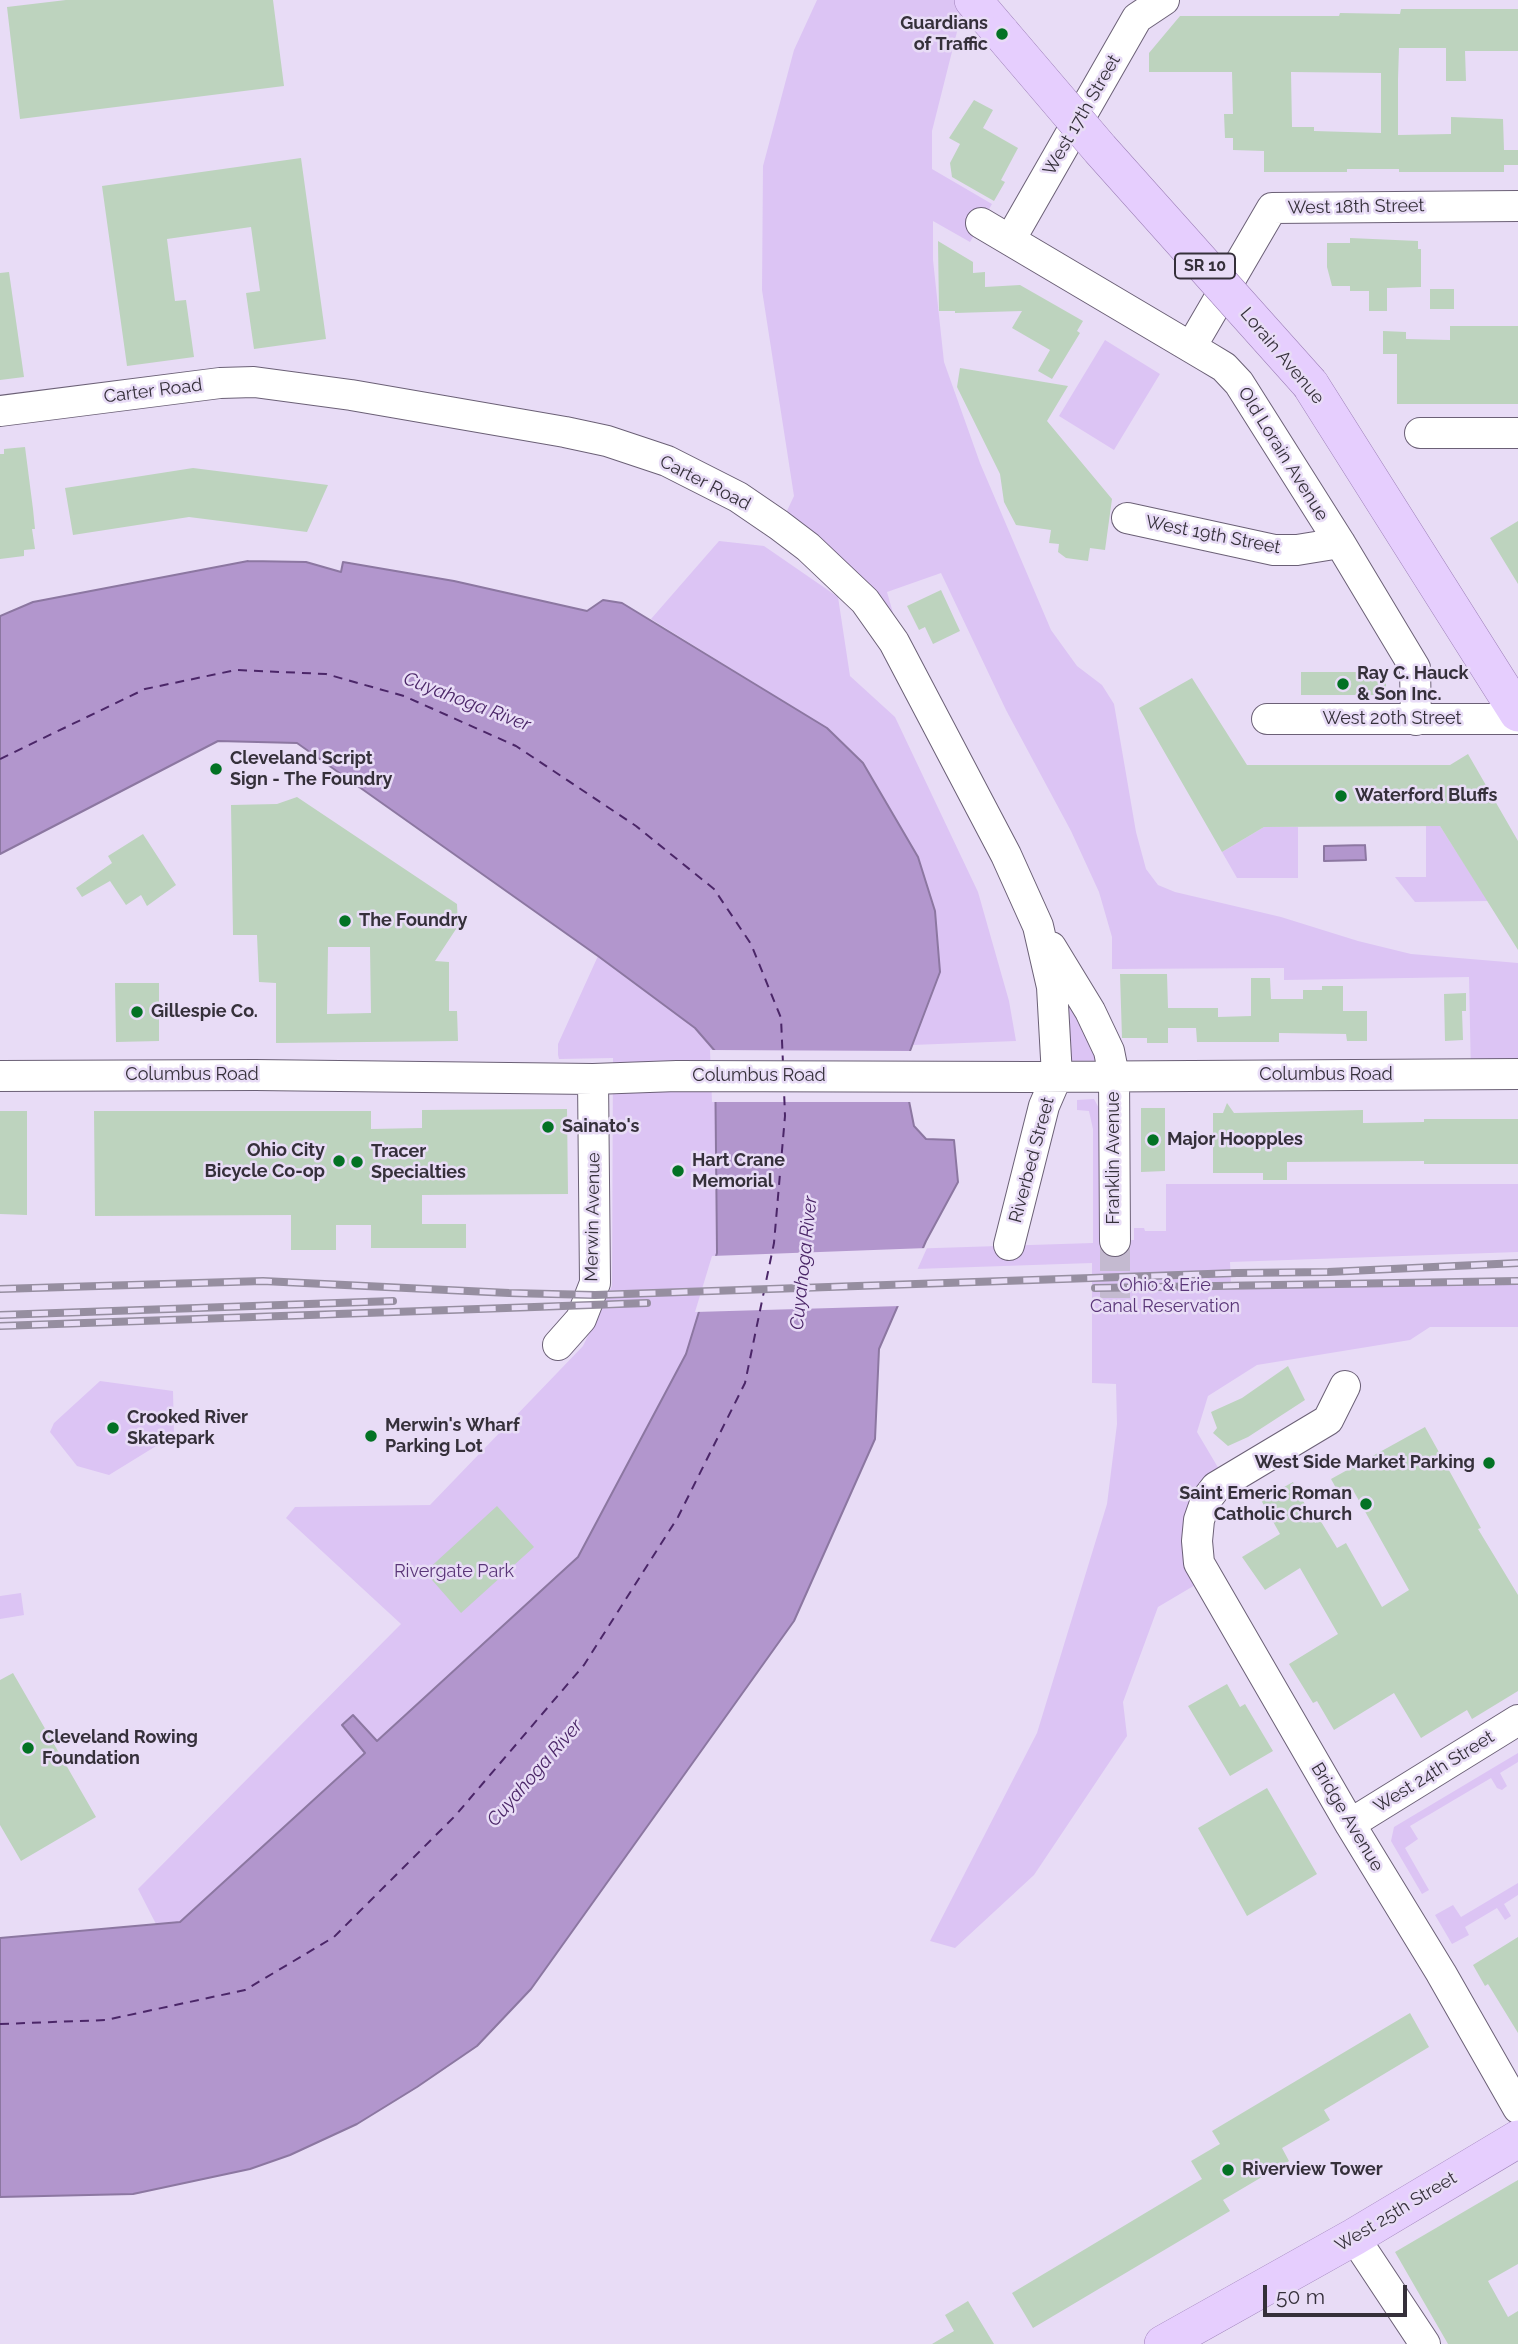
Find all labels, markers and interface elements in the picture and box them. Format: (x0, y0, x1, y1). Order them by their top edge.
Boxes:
place label: Guardians of Traffic (900, 13, 988, 56)
marker: Guardians of Traffic (994, 26, 1010, 42)
street label: West 17th Street (1039, 51, 1125, 179)
street label: West 18th Street (1287, 195, 1425, 219)
road number: SR 10 (1175, 254, 1235, 278)
street label: Lorain Avenue (1235, 303, 1329, 409)
street label: Carter Road (103, 374, 203, 408)
street label: Old Lorain Avenue (1233, 383, 1333, 525)
street label: Carter Road (656, 451, 754, 515)
street label: West 19th Street (1144, 511, 1282, 559)
place label: Ray C. Hauck & Son Inc. (1357, 663, 1469, 706)
water label: Cuyahoga River (400, 667, 534, 737)
marker: Ray C. Hauck & Son Inc. (1335, 676, 1351, 692)
street label: West 20th Street (1323, 708, 1461, 730)
place label: Cleveland Script Sign - The Foundry (230, 748, 392, 790)
marker: Cleveland Script Sign - The Foundry (208, 761, 224, 777)
place label: Waterford Bluffs (1355, 785, 1497, 807)
marker: Waterford Bluffs (1333, 788, 1349, 804)
place label: The Foundry (359, 910, 467, 932)
marker: The Foundry (337, 913, 353, 929)
place label: Gillespie Co. (151, 1001, 258, 1023)
marker: Gillespie Co. (129, 1004, 145, 1020)
street label: Columbus Road (125, 1064, 259, 1086)
street label: Columbus Road (1259, 1064, 1393, 1086)
street label: Columbus Road (692, 1065, 826, 1087)
street label: Franklin Avenue (1103, 1091, 1125, 1225)
street label: Riverbed Street (1005, 1095, 1059, 1225)
place label: Sainato's (562, 1116, 639, 1138)
marker: Sainato's (540, 1119, 556, 1135)
place label: Major Hoopples (1167, 1129, 1303, 1151)
marker: Major Hoopples (1145, 1132, 1161, 1148)
place label: Ohio City Bicycle Co-op (205, 1140, 325, 1182)
place label: Tracer Specialties (371, 1141, 466, 1184)
place label: Hart Crane Memorial (692, 1150, 785, 1192)
street label: Merwin Avenue (581, 1152, 605, 1282)
marker: Ohio City Bicycle Co-op (331, 1153, 347, 1169)
marker: Tracer Specialties (349, 1154, 365, 1170)
marker: Hart Crane Memorial (670, 1163, 686, 1179)
water label: Cuyahoga River (786, 1195, 822, 1331)
park label: Ohio & Erie Canal Reservation (1090, 1275, 1240, 1318)
place label: Crooked River Skatepark (127, 1407, 248, 1450)
place label: Merwin's Wharf Parking Lot (385, 1415, 520, 1458)
marker: Crooked River Skatepark (105, 1420, 121, 1436)
marker: Merwin's Wharf Parking Lot (363, 1428, 379, 1444)
place label: West Side Market Parking (1255, 1452, 1475, 1474)
marker: West Side Market Parking (1481, 1455, 1497, 1471)
place label: Saint Emeric Roman Catholic Church (1179, 1483, 1352, 1526)
marker: Saint Emeric Roman Catholic Church (1358, 1496, 1374, 1512)
park label: Rivergate Park (394, 1561, 514, 1583)
water label: Cuyahoga River (482, 1715, 588, 1831)
street label: West 24th Street (1370, 1726, 1498, 1818)
place label: Cleveland Rowing Foundation (42, 1727, 198, 1770)
marker: Cleveland Rowing Foundation (20, 1740, 36, 1756)
street label: Bridge Avenue (1306, 1759, 1388, 1875)
place label: Riverview Tower (1242, 2159, 1383, 2181)
marker: Riverview Tower (1220, 2162, 1236, 2178)
street label: West 25th Street (1331, 2167, 1461, 2257)
scale bar (1266, 2270, 1410, 2314)
text: 50 m (1276, 2284, 1325, 2309)

